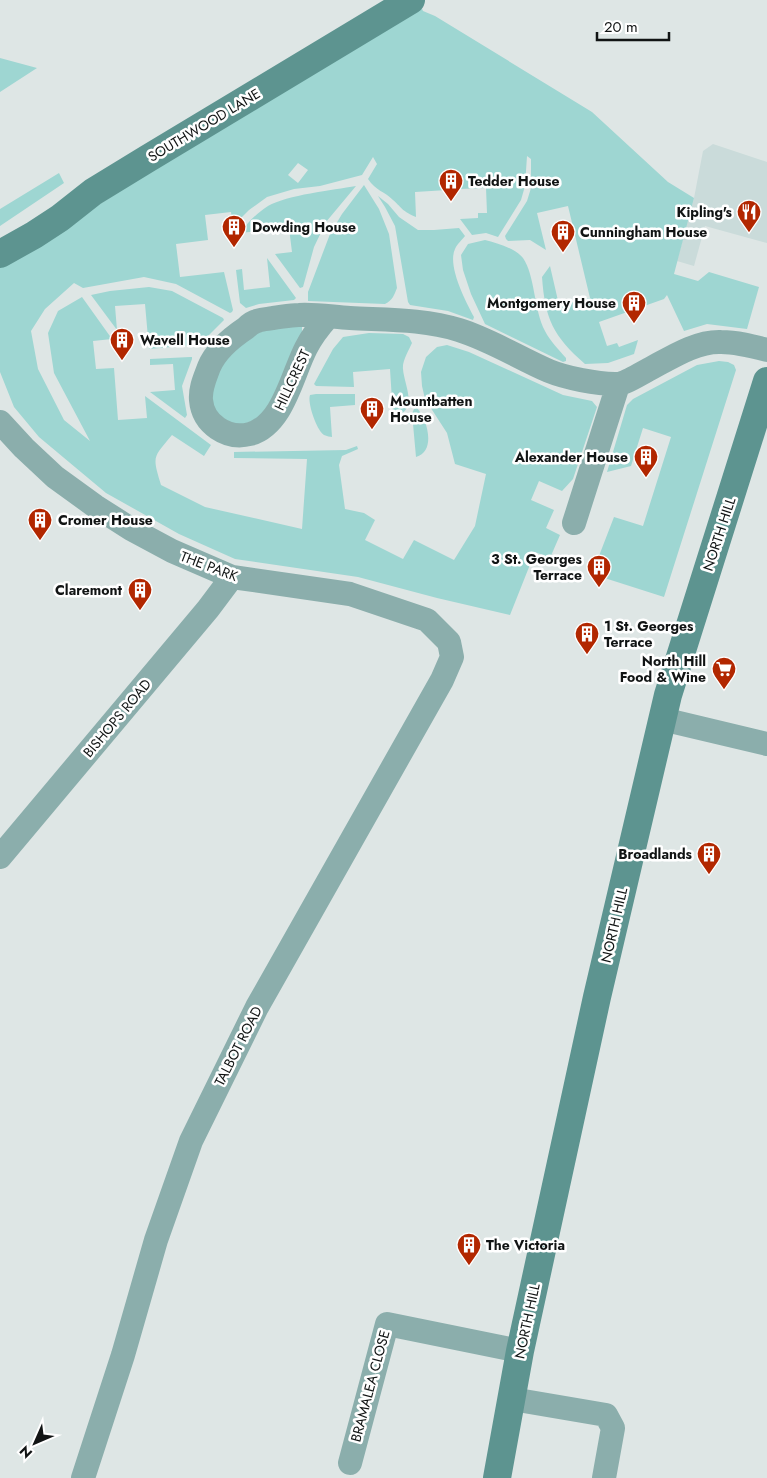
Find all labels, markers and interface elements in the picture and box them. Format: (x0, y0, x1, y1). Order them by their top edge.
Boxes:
scale bar (597, 10, 670, 42)
text: 20 m (604, 16, 638, 38)
street label: SOUTHWOOD LANE (144, 83, 264, 167)
building icon: Tedder House (438, 168, 464, 202)
place label: Tedder House (468, 171, 559, 191)
restaurant icon: Kipling's (736, 199, 762, 233)
place label: Kipling's (677, 202, 733, 222)
building icon: Dowding House (221, 214, 247, 248)
place label: Dowding House (252, 217, 356, 237)
building icon: Cunningham House (550, 219, 576, 253)
place label: Cunningham House (580, 222, 707, 242)
building icon: Montgomery House (621, 290, 647, 324)
place label: Montgomery House (487, 293, 616, 313)
building icon: Wavell House (109, 327, 135, 361)
place label: Wavell House (140, 330, 230, 350)
street label: HILLCREST (269, 346, 315, 414)
place label: Mountbatten House (390, 391, 472, 427)
building icon: Mountbatten House (359, 396, 385, 430)
building icon: Alexander House (633, 444, 659, 478)
place label: Alexander House (514, 447, 628, 467)
street label: NORTH HILL (698, 494, 741, 573)
building icon: Cromer House (27, 507, 53, 541)
place label: Cromer House (58, 510, 153, 530)
street label: THE PARK (177, 546, 241, 586)
place label: 3 St. Georges Terrace (491, 549, 583, 585)
building icon: 3 St. Georges Terrace (586, 554, 612, 588)
building icon: Claremont (127, 577, 153, 611)
place label: Claremont (55, 580, 123, 600)
place label: 1 St. Georges Terrace (604, 616, 694, 652)
building icon: 1 St. Georges Terrace (574, 621, 600, 655)
place label: North Hill Food & Wine (620, 651, 706, 687)
supermarket icon: North Hill Food & Wine (711, 656, 737, 690)
street label: BISHOPS ROAD (78, 675, 156, 761)
building icon: Broadlands (696, 841, 722, 875)
place label: Broadlands (618, 844, 693, 864)
street label: NORTH HILL (596, 885, 633, 965)
street label: TALBOT ROAD (209, 1003, 267, 1089)
building icon: The Victoria (456, 1232, 482, 1266)
place label: The Victoria (486, 1235, 565, 1255)
street label: NORTH HILL (509, 1281, 545, 1361)
street label: BRAMALEA CLOSE (345, 1328, 395, 1444)
north arrow (10, 1418, 60, 1468)
text: N (15, 1441, 37, 1463)

